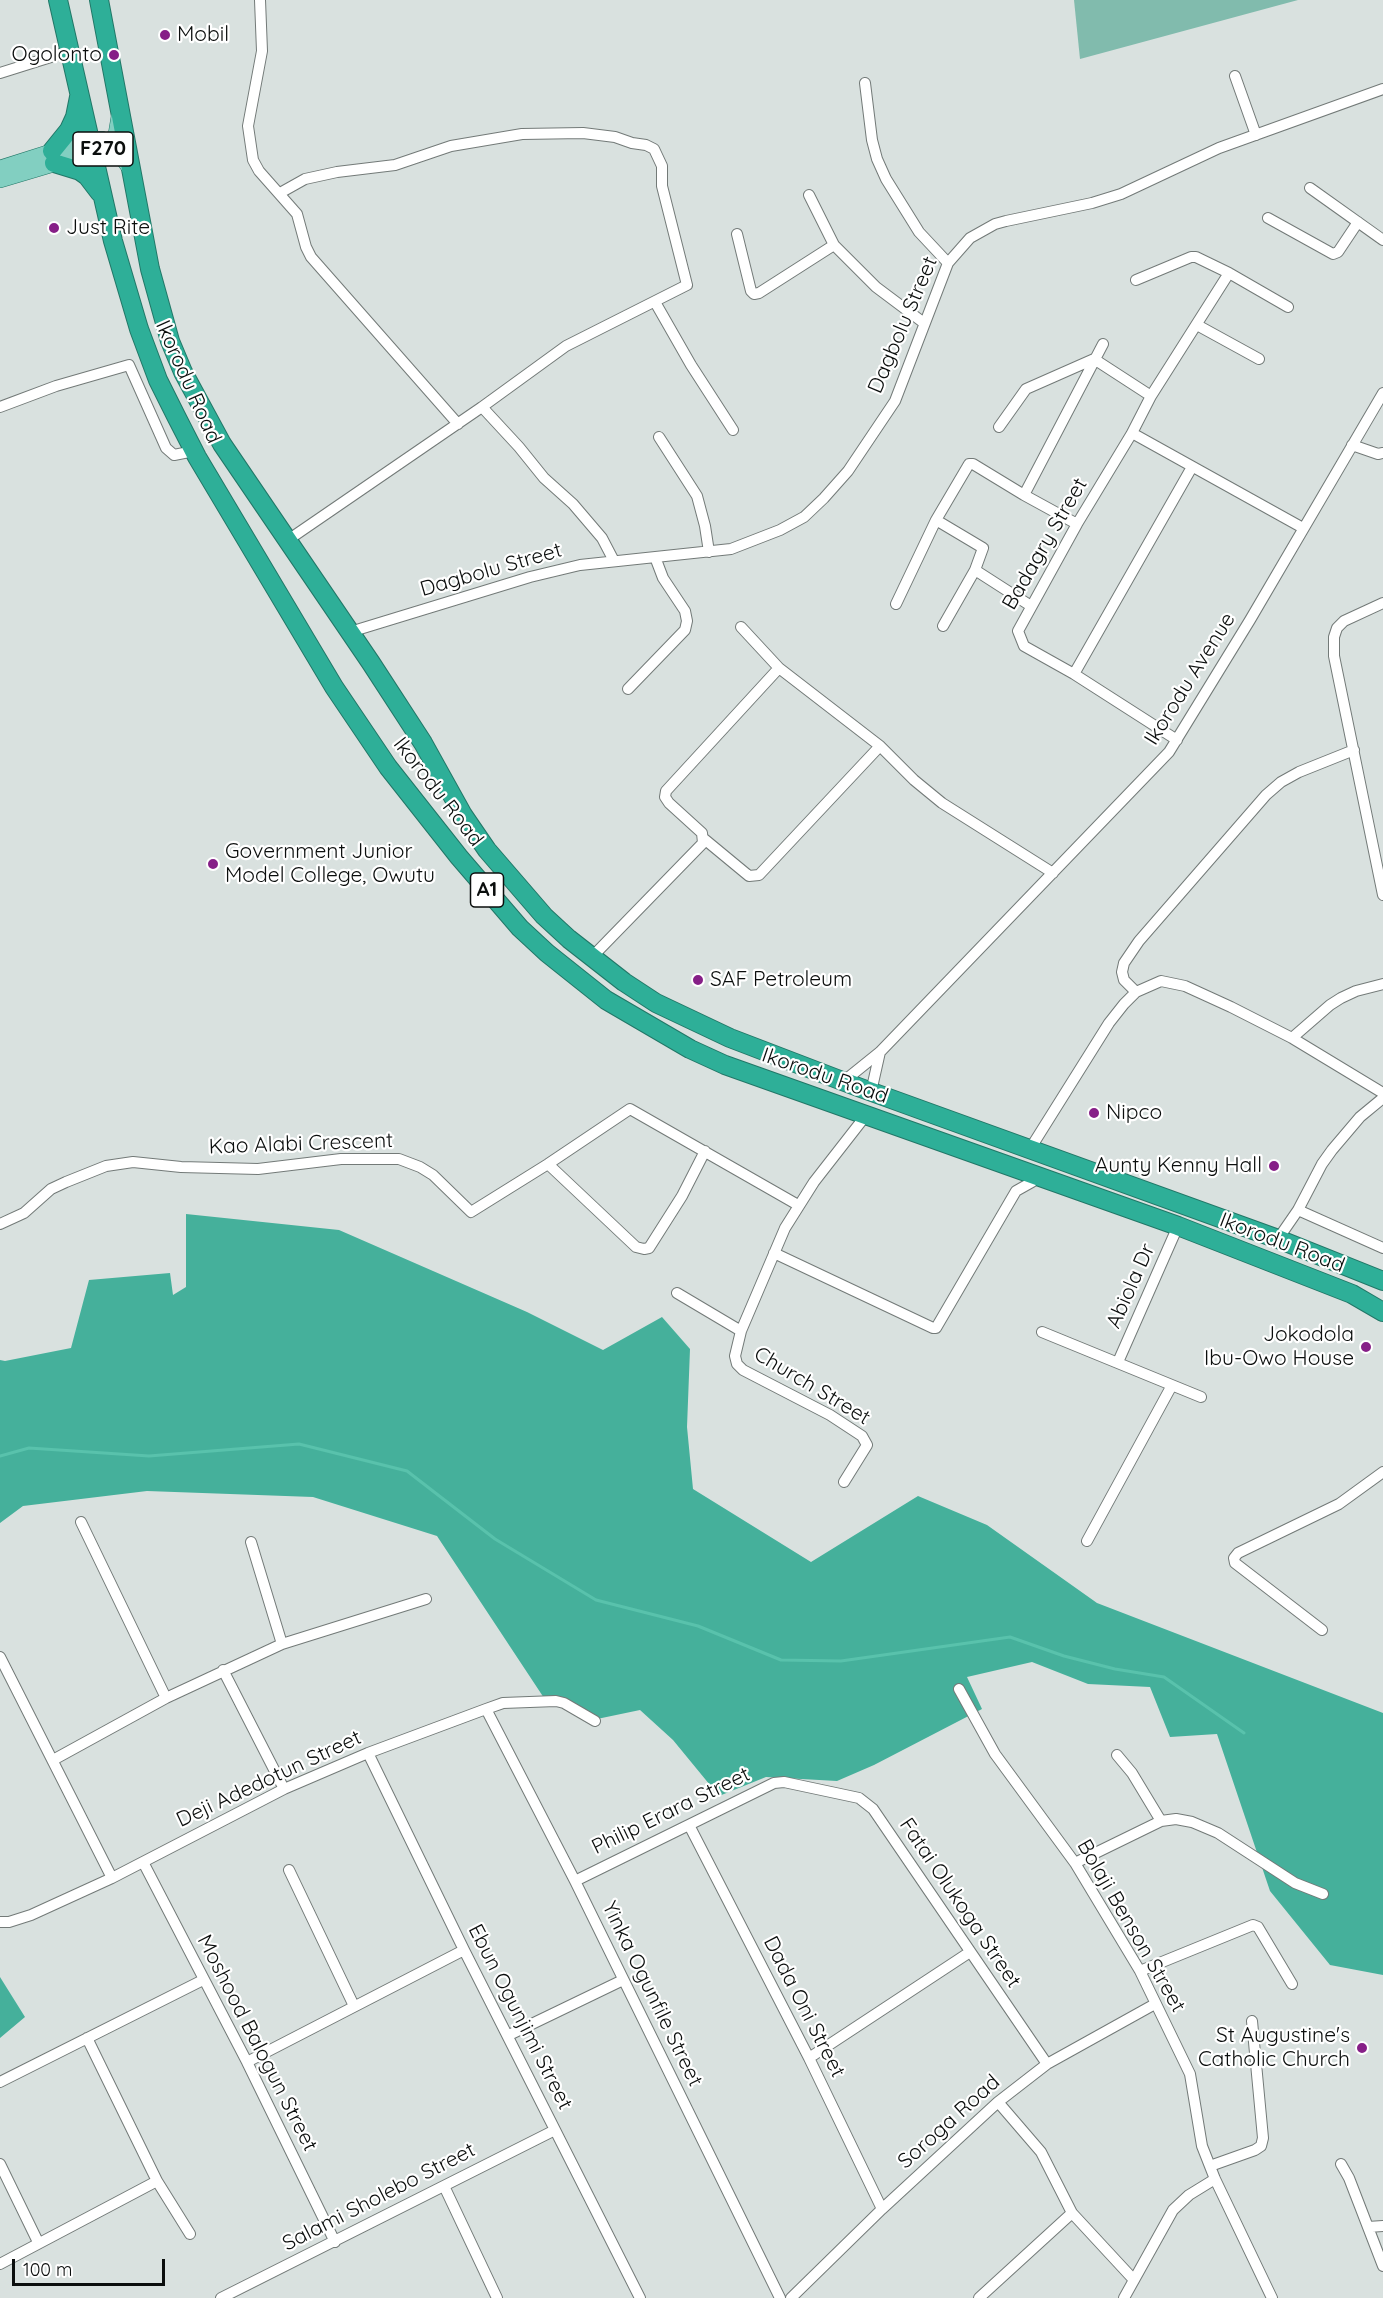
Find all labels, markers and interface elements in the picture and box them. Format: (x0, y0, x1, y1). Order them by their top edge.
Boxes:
place label: Mobil (177, 22, 229, 48)
marker: Mobil (158, 28, 172, 42)
place label: Ogolonto (11, 42, 102, 68)
marker: Ogolonto (107, 48, 121, 62)
road number: F270 (73, 132, 133, 166)
place label: Just Rite (66, 215, 150, 241)
marker: Just Rite (47, 221, 61, 235)
street label: Dagbolu Street (863, 253, 943, 397)
street label: Ikorodu Road (150, 317, 226, 447)
street label: Badagry Street (997, 474, 1093, 614)
street label: Dagbolu Street (417, 538, 565, 602)
street label: Ikorodu Avenue (1139, 608, 1241, 750)
street label: Ikorodu Road (387, 732, 489, 852)
place label: Government Junior Model College, Owutu (225, 839, 435, 889)
marker: Government Junior Model College, Owutu (206, 857, 220, 871)
road number: A1 (470, 873, 504, 907)
place label: SAF Petroleum (710, 967, 852, 993)
marker: SAF Petroleum (691, 973, 705, 987)
street label: Ikorodu Road (759, 1043, 891, 1109)
place label: Nipco (1106, 1100, 1162, 1126)
marker: Nipco (1087, 1106, 1101, 1120)
street label: Kao Alabi Crescent (208, 1128, 394, 1160)
place label: Aunty Kenny Hall (1095, 1153, 1262, 1179)
marker: Aunty Kenny Hall (1267, 1159, 1281, 1173)
street label: Ikorodu Road (1216, 1208, 1348, 1278)
street label: Abiola Dr (1101, 1240, 1161, 1332)
place label: Jokodola Ibu-Owo House (1204, 1322, 1354, 1372)
marker: Jokodola Ibu-Owo House (1359, 1340, 1373, 1354)
street label: Church Street (749, 1341, 875, 1431)
street label: Deji Adedotun Street (173, 1725, 365, 1833)
street label: Philip Erara Street (588, 1762, 754, 1860)
street label: Fatai Olukoga Street (894, 1813, 1026, 1993)
street label: Bolaji Benson Street (1071, 1835, 1191, 2017)
street label: Yinka Ogunfile Street (596, 1897, 708, 2091)
street label: Ebun Ogunjimi Street (462, 1920, 578, 2114)
street label: Moshood Balogun Street (191, 1931, 323, 2155)
street label: Dada Oni Street (758, 1932, 850, 2082)
place label: St Augustine's Catholic Church (1198, 2023, 1350, 2073)
marker: St Augustine's Catholic Church (1355, 2041, 1369, 2055)
street label: Soroga Road (893, 2070, 1005, 2174)
street label: Salami Sholebo Street (278, 2137, 480, 2257)
scale bar (15, 2247, 168, 2285)
text: 100 m (23, 2258, 72, 2281)

